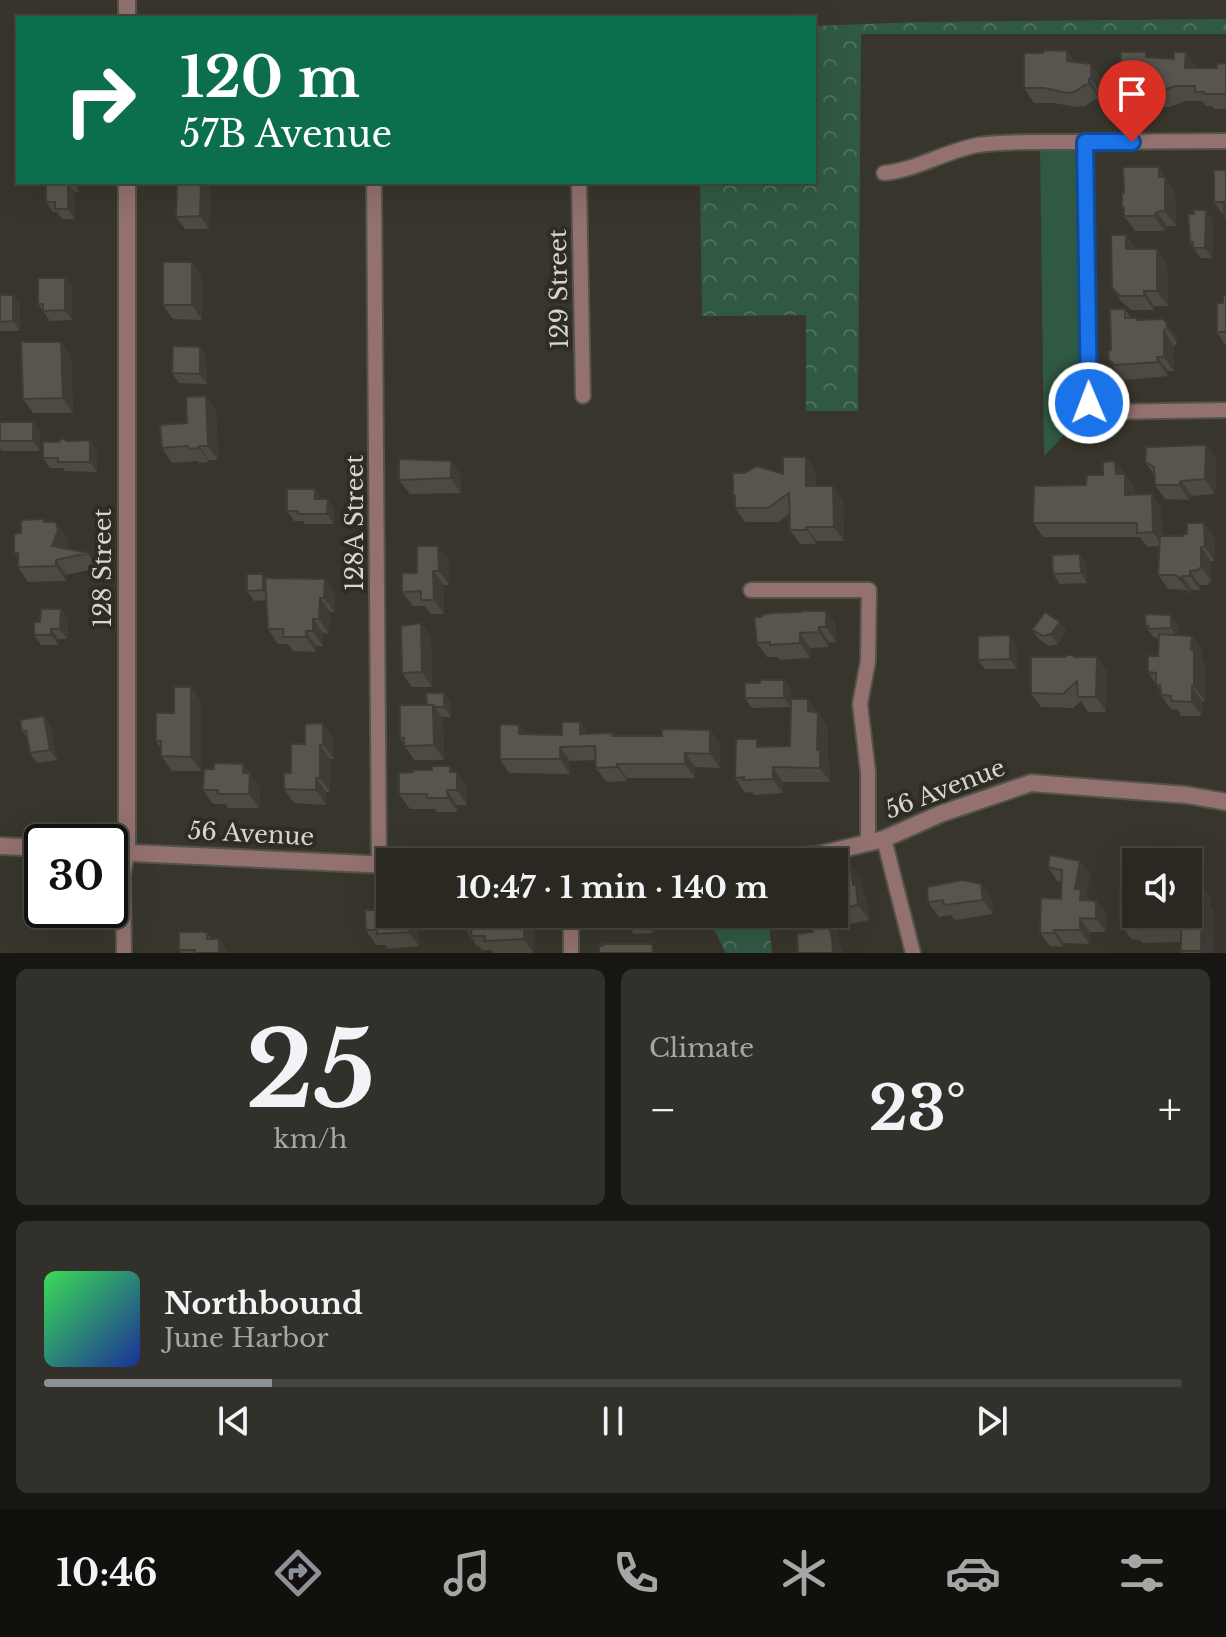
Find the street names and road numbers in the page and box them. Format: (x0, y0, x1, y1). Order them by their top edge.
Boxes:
street label: 129 Street (543, 229, 574, 349)
street label: 128A Street (340, 455, 369, 591)
street label: 128 Street (88, 508, 117, 628)
street label: 56 Avenue (881, 752, 1009, 825)
street label: 56 Avenue (187, 816, 315, 851)

